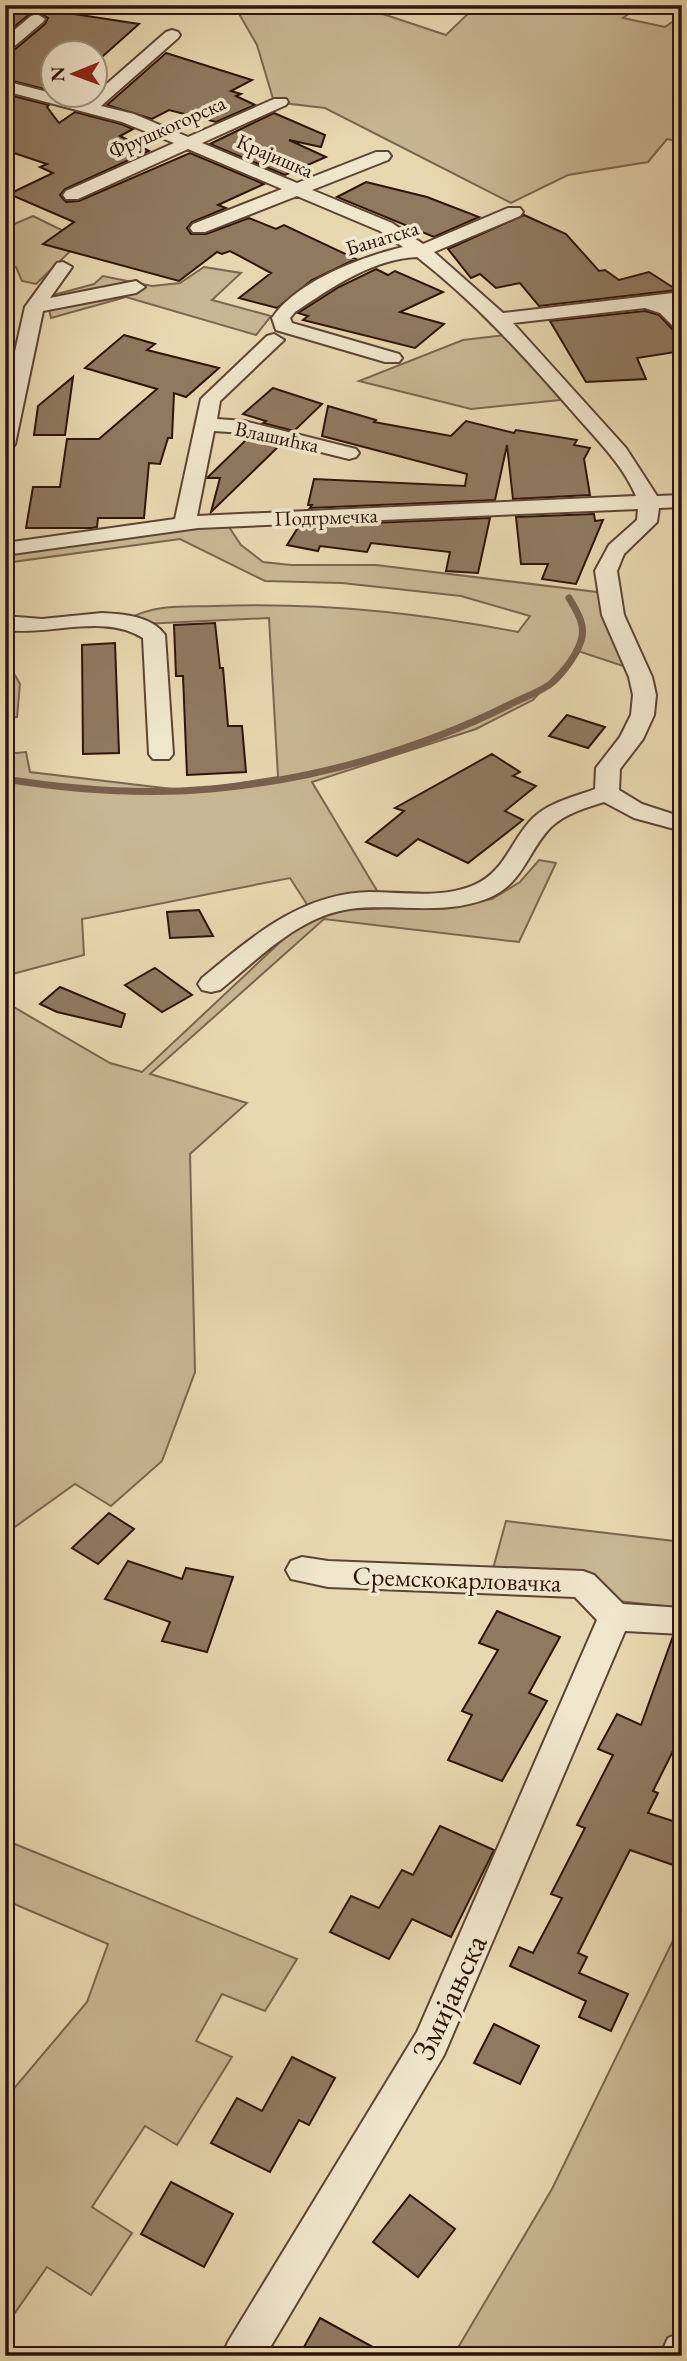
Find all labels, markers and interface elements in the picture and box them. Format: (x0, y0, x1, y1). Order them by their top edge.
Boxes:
north arrow (38, 38, 108, 108)
text: N (45, 66, 70, 82)
street label: Фрушкогорска (104, 88, 230, 164)
street label: Крајишка (233, 127, 318, 184)
street label: Банатска (342, 213, 422, 261)
street label: Влашићка (233, 414, 322, 459)
street label: Подгрмечка (274, 501, 379, 532)
street label: Сремскокарловачка (352, 1558, 563, 1600)
street label: Змијањска (402, 1927, 496, 2067)

